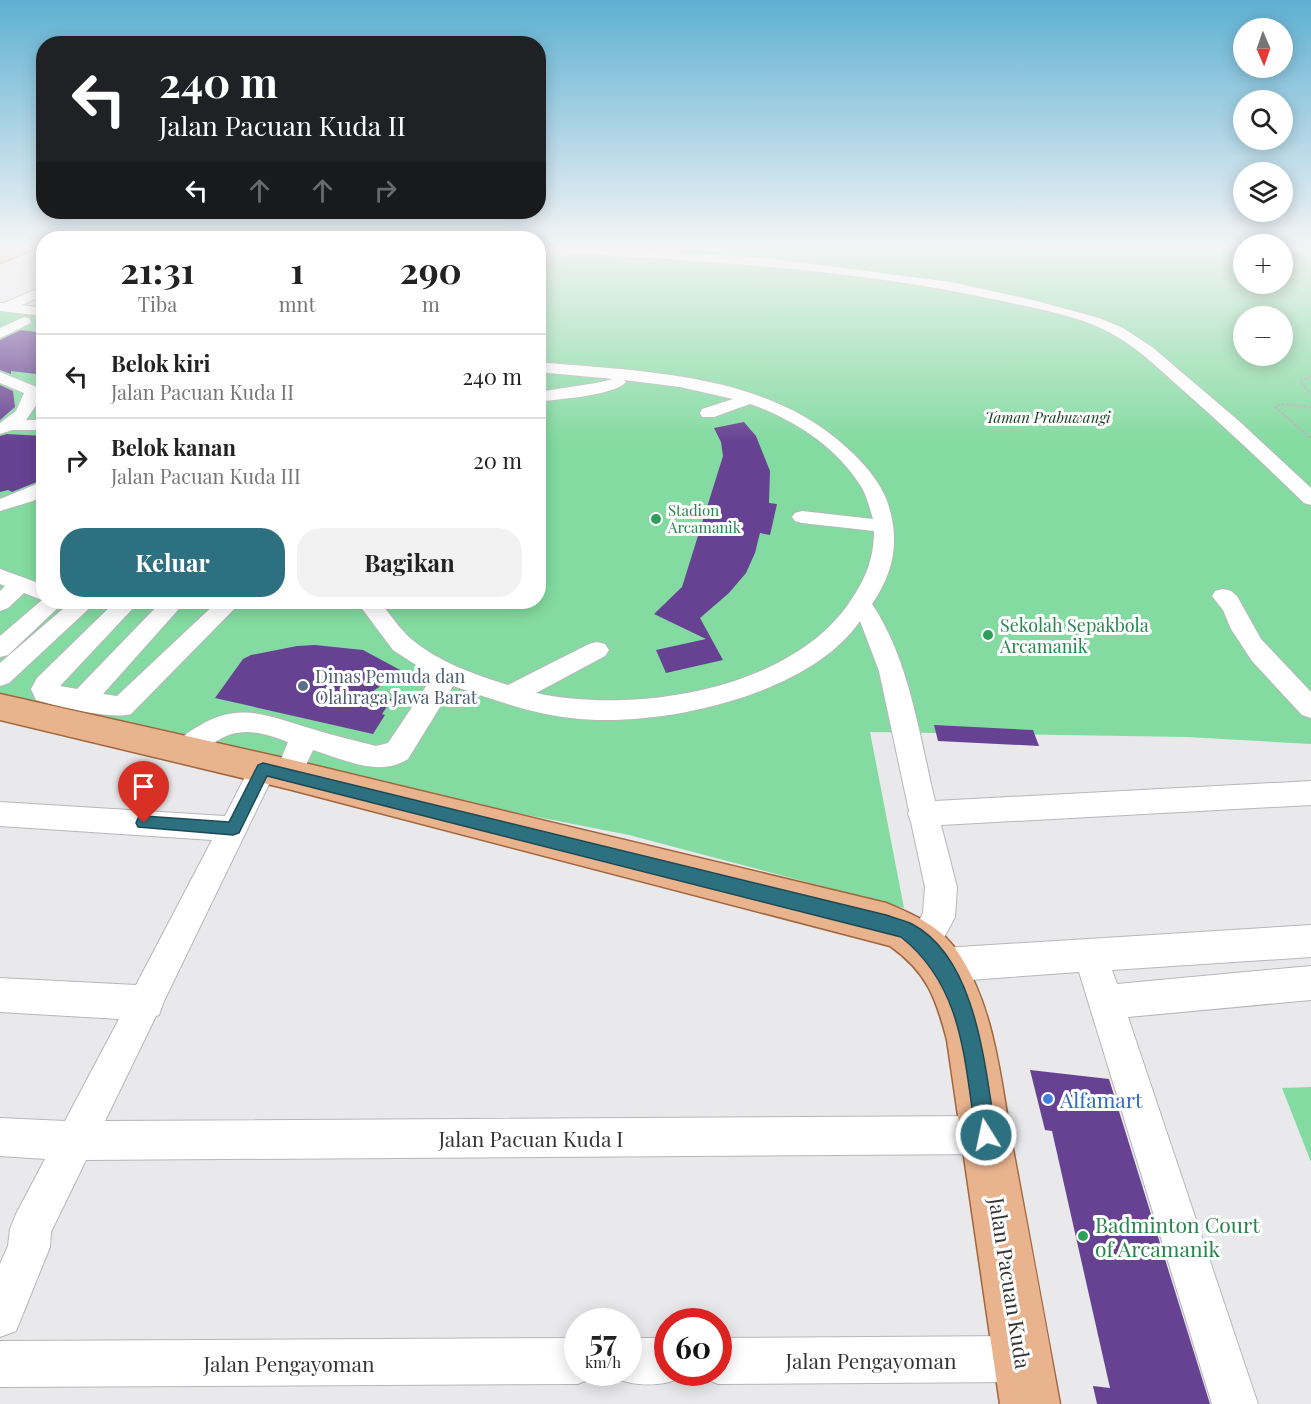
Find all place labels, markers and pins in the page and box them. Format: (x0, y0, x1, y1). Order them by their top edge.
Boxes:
place label: Stadion Arcamanik (667, 500, 742, 537)
marker: Stadion Arcamanik (649, 512, 663, 526)
place label: Sekolah Sepakbola Arcamanik (999, 613, 1149, 658)
marker: Sekolah Sepakbola Arcamanik (981, 628, 995, 642)
place label: Dinas Pemuda dan Olahraga Jawa Barat (315, 664, 478, 709)
marker: Dinas Pemuda dan Olahraga Jawa Barat (296, 679, 310, 693)
pin (118, 761, 169, 823)
place label: Alfamart (1059, 1085, 1143, 1113)
marker: Alfamart (1041, 1092, 1055, 1106)
place label: Badminton Court of Arcamanik (1095, 1210, 1260, 1262)
marker: Badminton Court of Arcamanik (1076, 1229, 1090, 1243)

